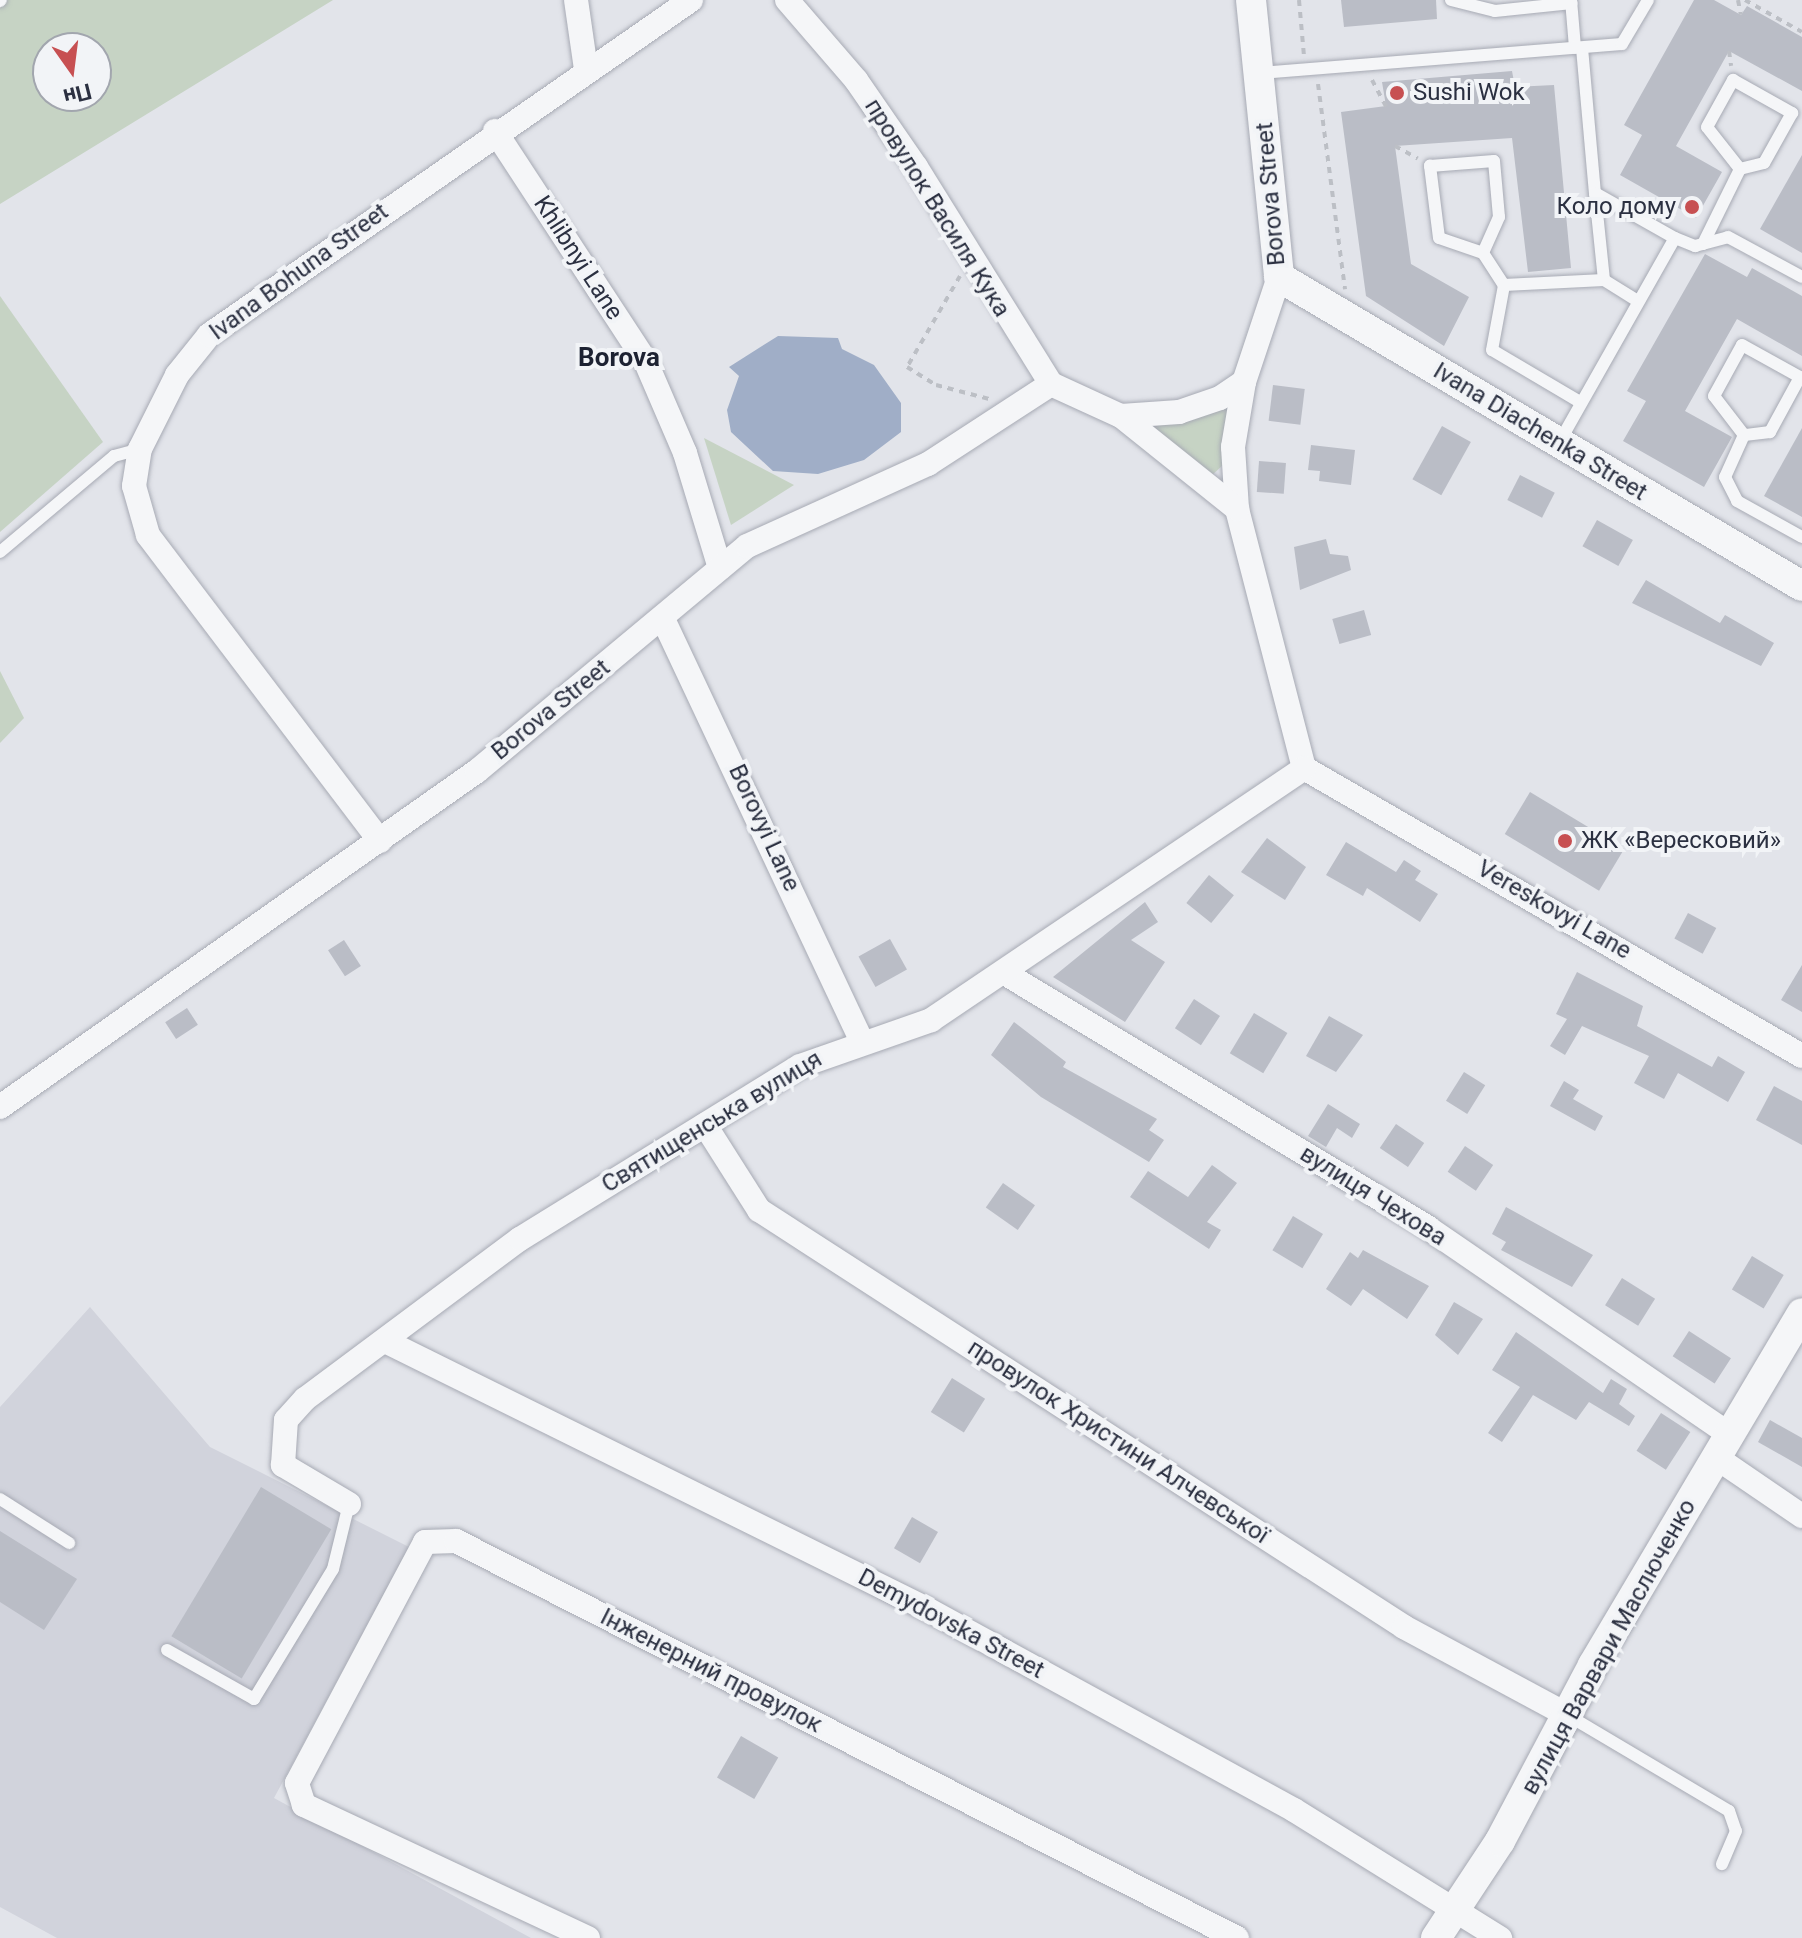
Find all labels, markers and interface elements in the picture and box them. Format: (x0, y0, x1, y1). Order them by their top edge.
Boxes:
north arrow (32, 32, 112, 112)
text: Пн (61, 78, 94, 109)
place label: Sushi Wok (1413, 79, 1525, 107)
marker: Sushi Wok (1388, 84, 1406, 102)
street label: провулок Василя Кука (858, 94, 1016, 322)
street label: Borova Street (1250, 121, 1292, 267)
street label: Khlibnyi Lane (527, 191, 629, 325)
place label: Коло дому (1557, 193, 1676, 221)
street label: Ivana Bohuna Street (204, 197, 394, 347)
marker: Коло дому (1683, 198, 1701, 216)
district label: Borova (578, 342, 660, 374)
street label: Ivana Diachenka Street (1428, 357, 1652, 507)
street label: Borova Street (486, 654, 616, 766)
street label: Borovyi Lane (722, 760, 806, 896)
place label: ЖК «Вересковий» (1581, 827, 1781, 855)
marker: ЖК «Вересковий» (1556, 832, 1574, 850)
street label: Vereskovyi Lane (1472, 854, 1636, 966)
street label: Святищенська вулиця (597, 1045, 827, 1199)
street label: вулиця Чехова (1295, 1140, 1451, 1252)
street label: провулок Христини Алчевської (962, 1334, 1274, 1550)
street label: вулиця Варвари Маслюченко (1516, 1494, 1702, 1800)
street label: Demydovska Street (853, 1563, 1049, 1685)
street label: Інженерний провулок (595, 1603, 827, 1739)

